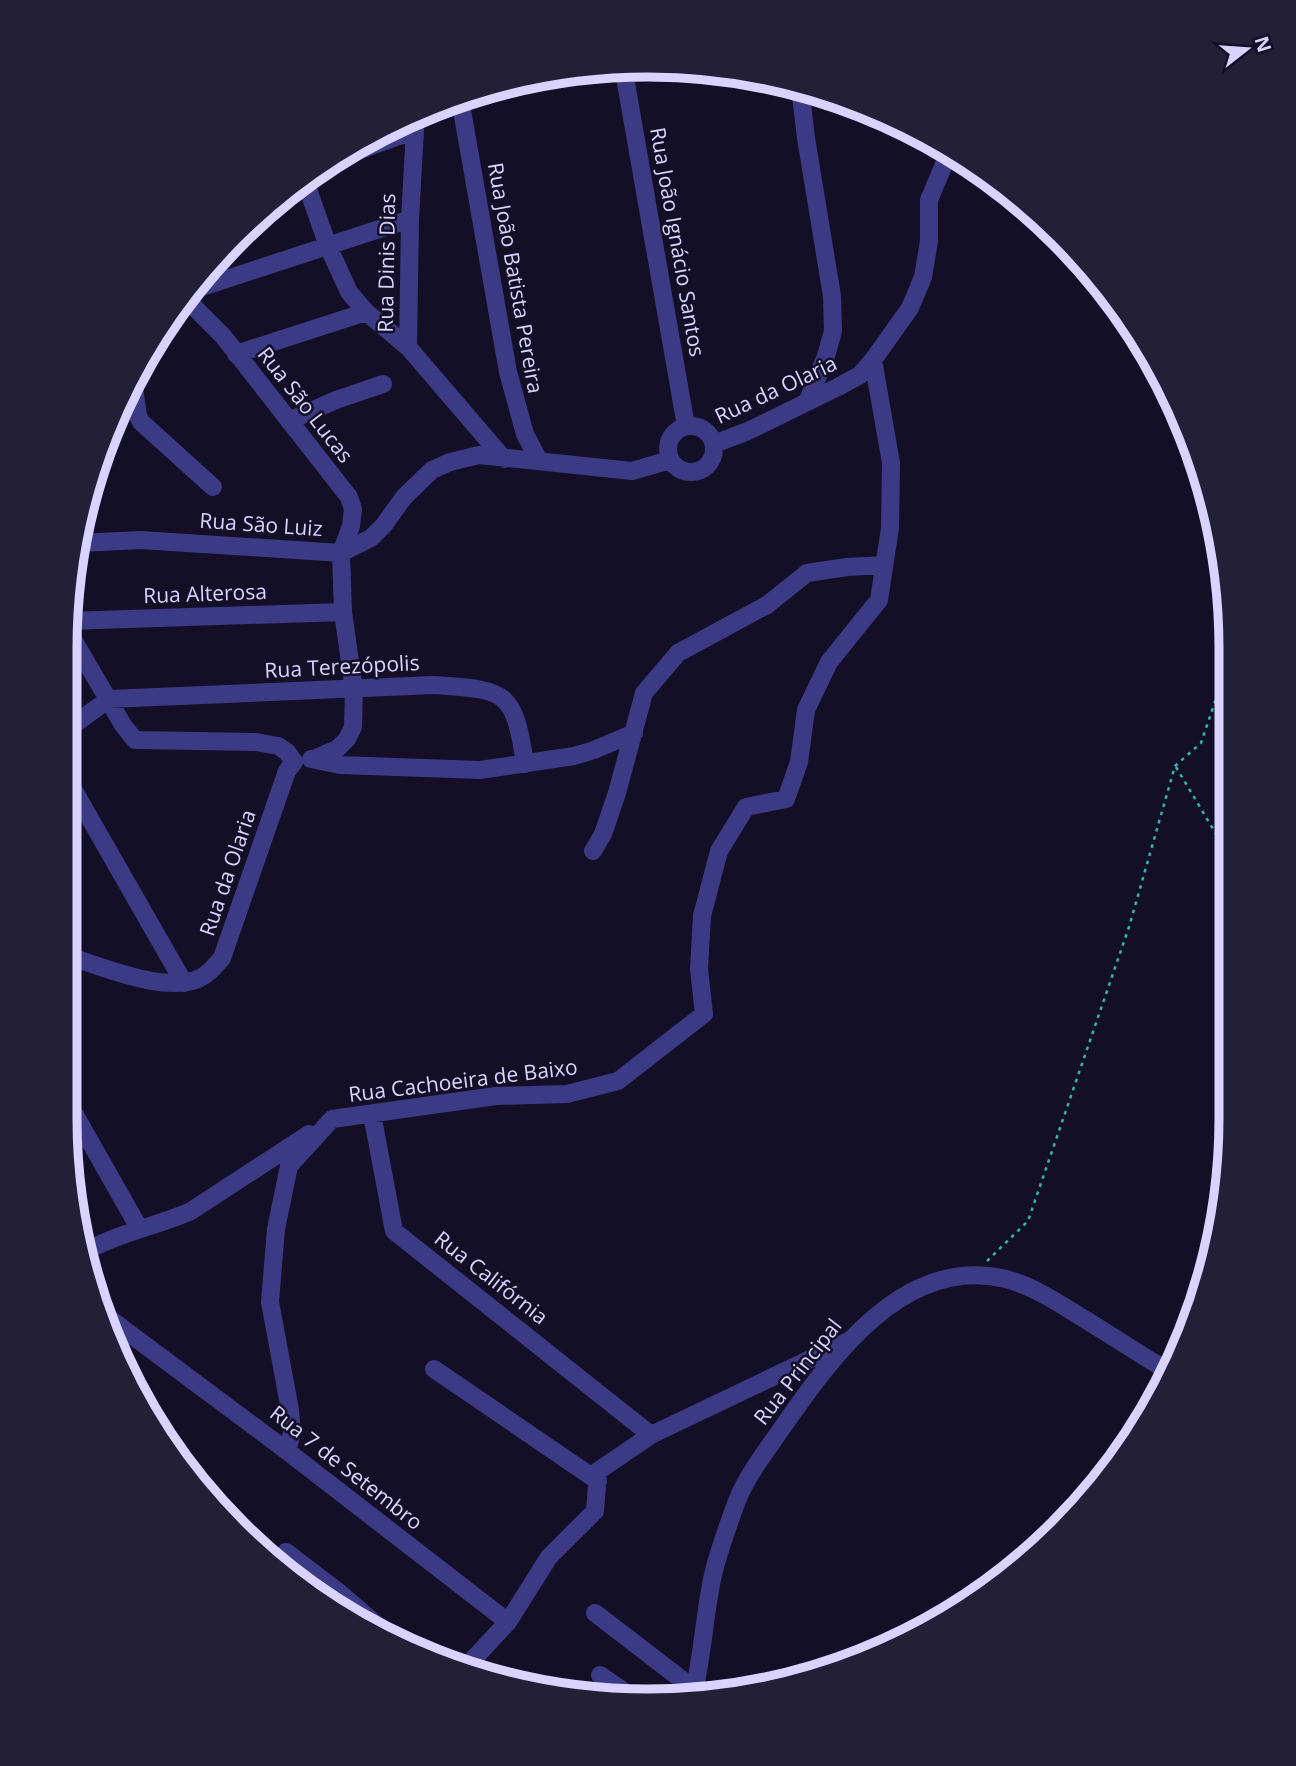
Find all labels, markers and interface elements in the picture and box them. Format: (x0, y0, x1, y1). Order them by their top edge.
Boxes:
north arrow (1212, 14, 1282, 84)
text: N (1249, 33, 1278, 55)
street label: Rua João Ignácio Santos (644, 125, 712, 359)
street label: Rua João Batista Pereira (482, 160, 550, 395)
street label: Rua Dinis Dias (371, 193, 401, 333)
street label: Rua São Lucas (252, 341, 360, 468)
street label: Rua da Olaria (710, 349, 841, 430)
street label: Rua São Luiz (199, 506, 324, 542)
street label: Rua Alterosa (143, 577, 267, 609)
street label: Rua Terezópolis (264, 648, 420, 684)
street label: Rua da Olaria (192, 806, 262, 940)
street label: Rua Cachoeira de Baixo (347, 1052, 579, 1108)
street label: Rua Califórnia (429, 1224, 554, 1330)
street label: Rua Principal (747, 1313, 848, 1430)
street label: Rua 7 de Setembro (264, 1399, 429, 1536)

